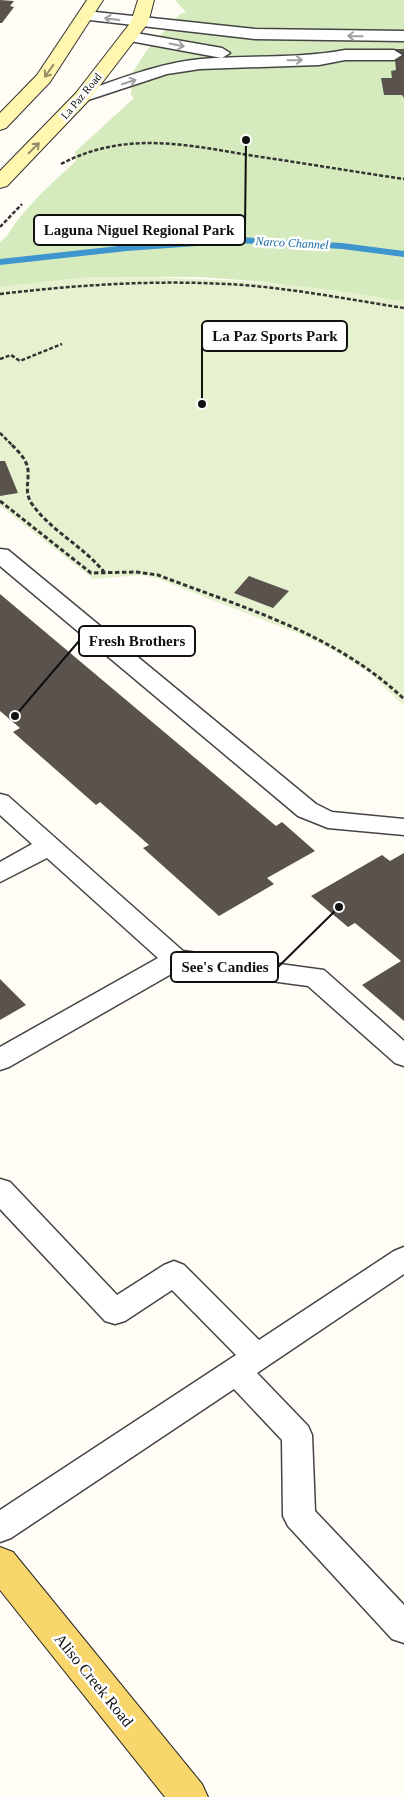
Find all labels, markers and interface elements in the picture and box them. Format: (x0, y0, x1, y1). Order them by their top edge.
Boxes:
one-way arrow (105, 14, 121, 24)
one-way arrow (348, 31, 364, 41)
one-way arrow (168, 41, 184, 51)
one-way arrow (287, 55, 303, 65)
one-way arrow (44, 64, 54, 78)
street label: La Paz Road (58, 70, 104, 121)
one-way arrow (120, 77, 136, 87)
one-way arrow (28, 141, 40, 154)
callout: Laguna Niguel Regional Park (34, 215, 245, 245)
text: Laguna Niguel Regional Park (44, 222, 235, 238)
water label: Narco Channel (254, 234, 330, 252)
callout: La Paz Sports Park (202, 321, 347, 351)
text: La Paz Sports Park (212, 328, 338, 344)
callout: Fresh Brothers (79, 626, 195, 656)
text: Fresh Brothers (89, 633, 185, 649)
callout: See's Candies (171, 952, 278, 982)
text: See's Candies (181, 959, 269, 975)
street label: Aliso Creek Road (51, 1630, 137, 1730)

